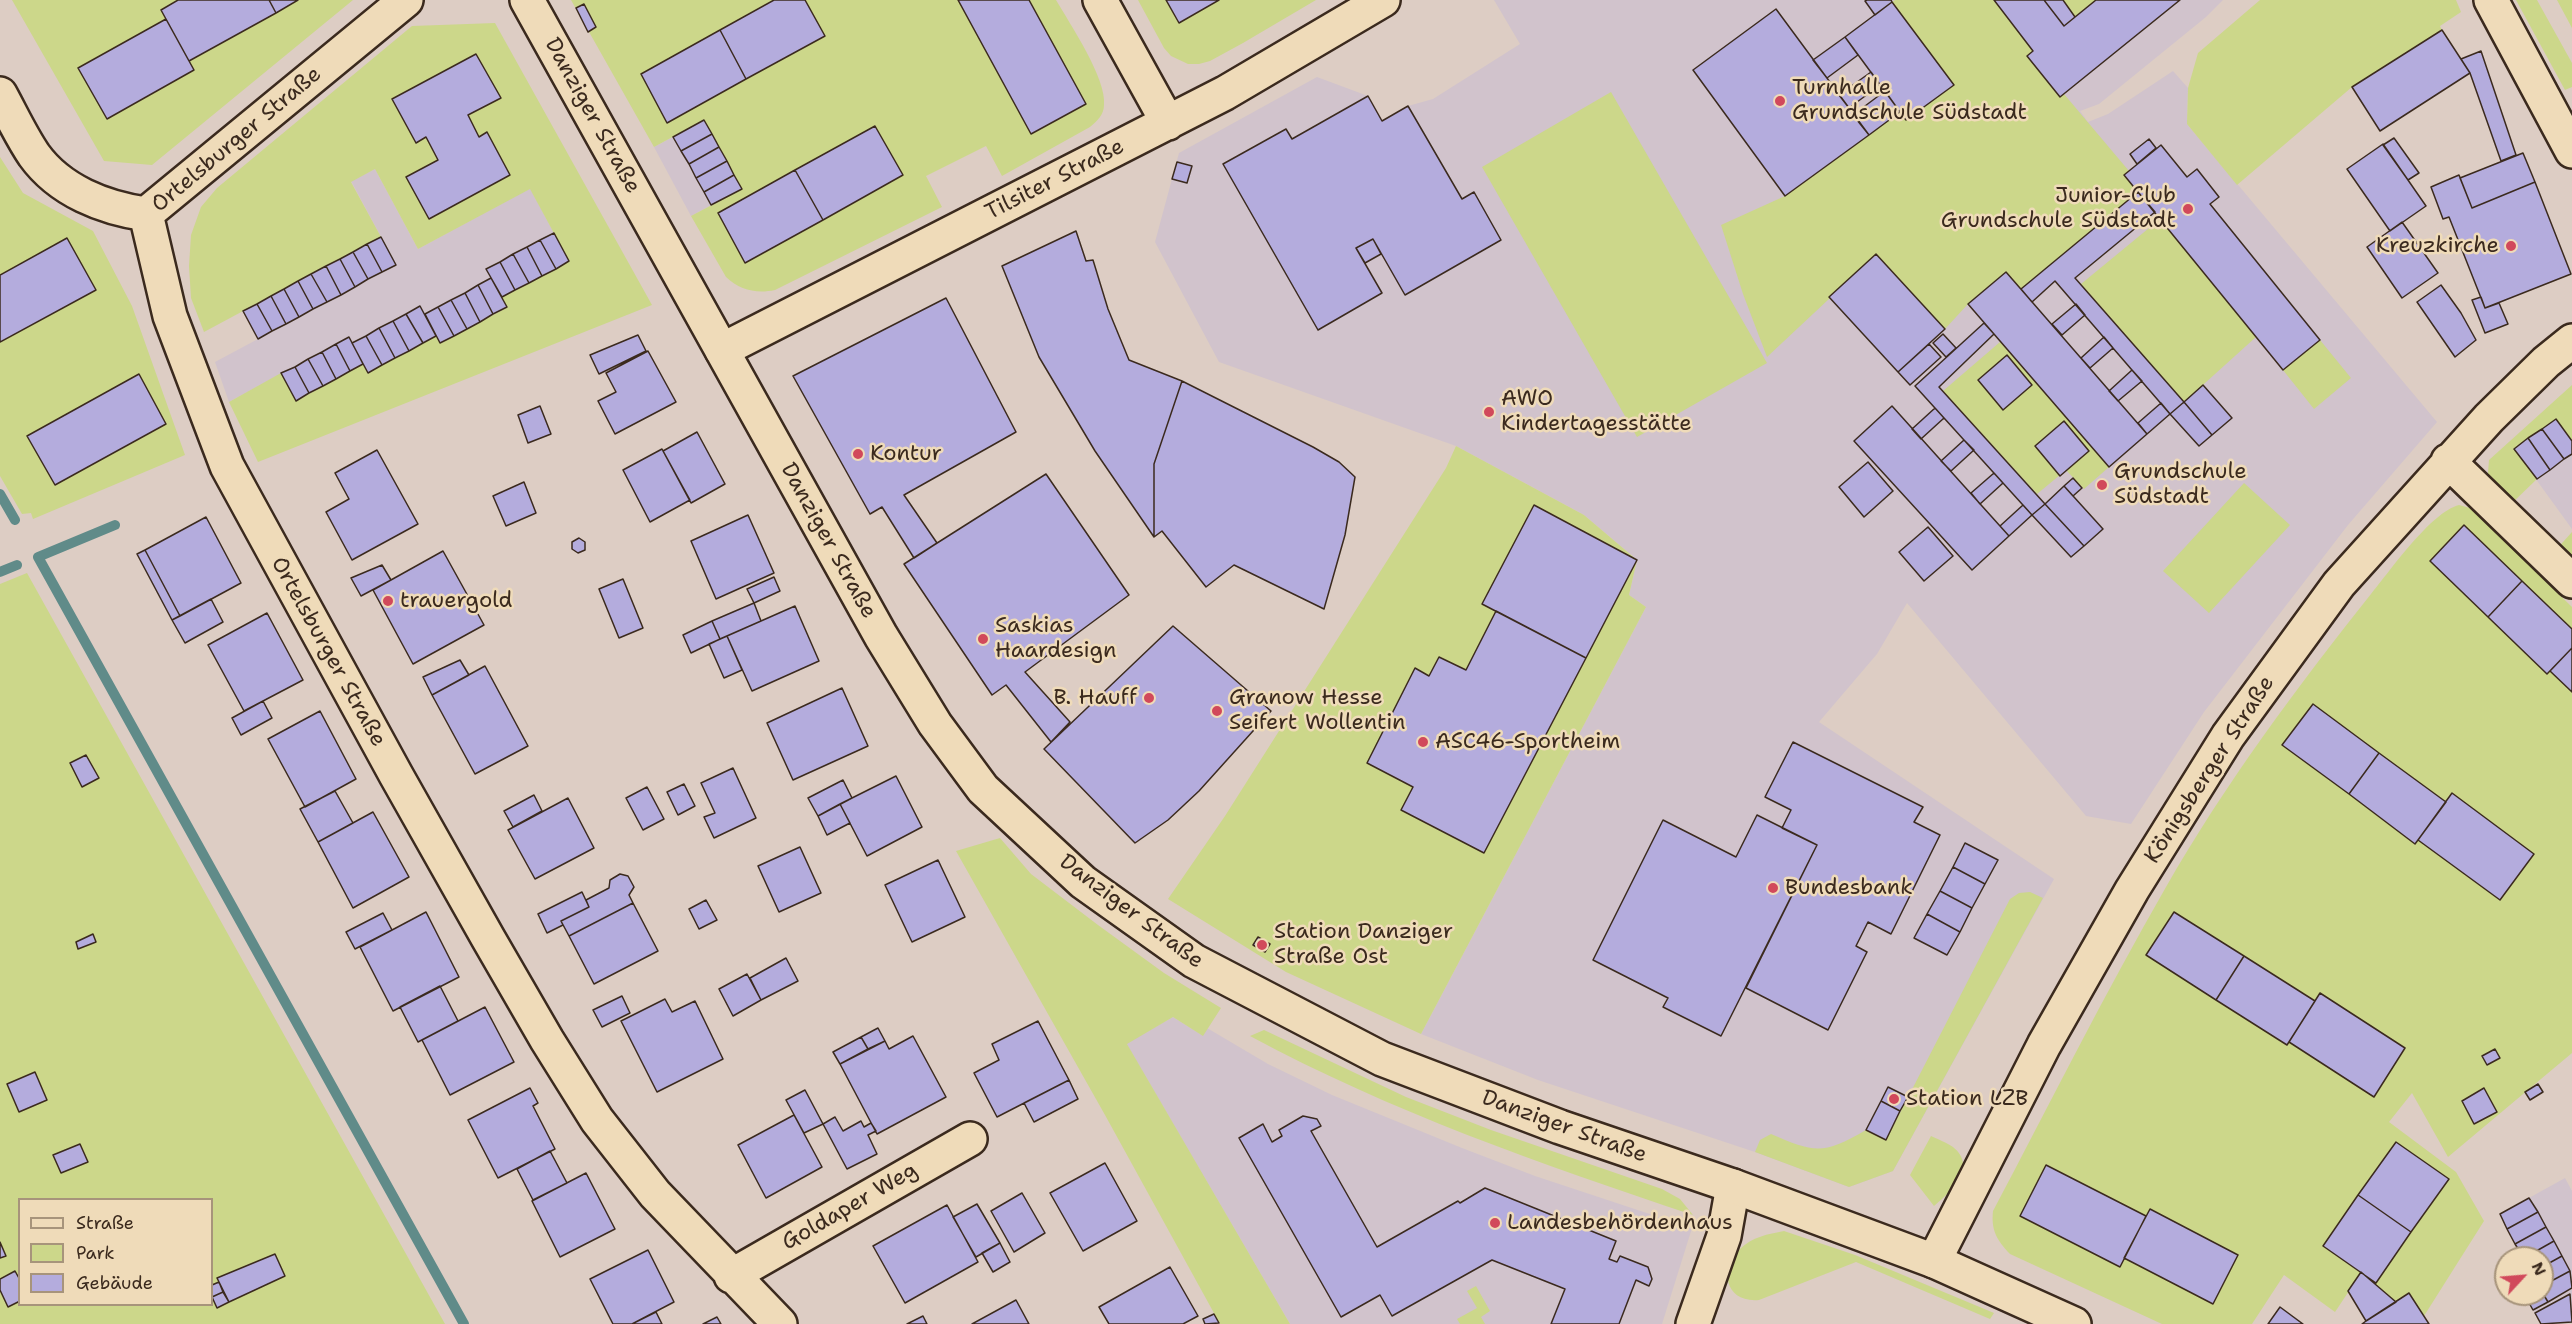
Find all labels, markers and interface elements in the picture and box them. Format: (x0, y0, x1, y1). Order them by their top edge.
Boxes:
street label: Danziger Straße (538, 34, 646, 198)
street label: Ortelsburger Straße (147, 61, 327, 219)
place label: Turnhalle Grundschule Südstadt (1792, 75, 2027, 126)
marker: Turnhalle Grundschule Südstadt (1773, 94, 1787, 108)
street label: Tilsiter Straße (981, 134, 1129, 226)
place label: Junior-Club Grundschule Südstadt (1941, 183, 2176, 234)
marker: Junior-Club Grundschule Südstadt (2181, 202, 2195, 216)
place label: Kreuzkirche (2376, 233, 2499, 259)
marker: Kreuzkirche (2504, 239, 2518, 253)
place label: AWO Kindertagesstätte (1501, 386, 1692, 438)
marker: AWO Kindertagesstätte (1482, 405, 1496, 419)
place label: Kontur (870, 441, 942, 467)
marker: Kontur (851, 447, 865, 461)
street label: Danziger Straße (774, 459, 882, 623)
place label: Grundschule Südstadt (2114, 459, 2247, 511)
marker: Grundschule Südstadt (2095, 478, 2109, 492)
street label: Ortelsburger Straße (265, 552, 391, 752)
place label: trauergold (400, 588, 512, 614)
marker: trauergold (381, 594, 395, 608)
place label: Saskias Haardesign (995, 613, 1116, 664)
marker: Saskias Haardesign (976, 632, 990, 646)
street label: Königsberger Straße (2140, 671, 2280, 869)
place label: B. Hauff (1053, 685, 1137, 711)
place label: Granow Hesse Seifert Wollentin (1229, 685, 1406, 736)
marker: B. Hauff (1142, 691, 1156, 705)
marker: Granow Hesse Seifert Wollentin (1210, 704, 1224, 718)
place label: ASC46-Sportheim (1435, 729, 1620, 755)
marker: ASC46-Sportheim (1416, 735, 1430, 749)
street label: Danziger Straße (1054, 849, 1208, 975)
place label: Bundesbank (1785, 875, 1913, 901)
marker: Bundesbank (1766, 881, 1780, 895)
place label: Station Danziger Straße Ost (1274, 919, 1453, 970)
marker: Station Danziger Straße Ost (1255, 938, 1269, 952)
street label: Danziger Straße (1478, 1085, 1650, 1169)
place label: Station LZB (1906, 1086, 2028, 1112)
marker: Station LZB (1887, 1092, 1901, 1106)
street label: Goldaper Weg (778, 1158, 922, 1256)
legend (18, 1198, 213, 1306)
place label: Landesbehördenhaus (1507, 1210, 1733, 1236)
text: Straße (76, 1211, 134, 1235)
marker: Landesbehördenhaus (1488, 1216, 1502, 1230)
text: Park (76, 1241, 115, 1265)
north arrow (2494, 1246, 2554, 1306)
text: N (2527, 1258, 2551, 1279)
text: Gebäude (76, 1271, 153, 1295)

